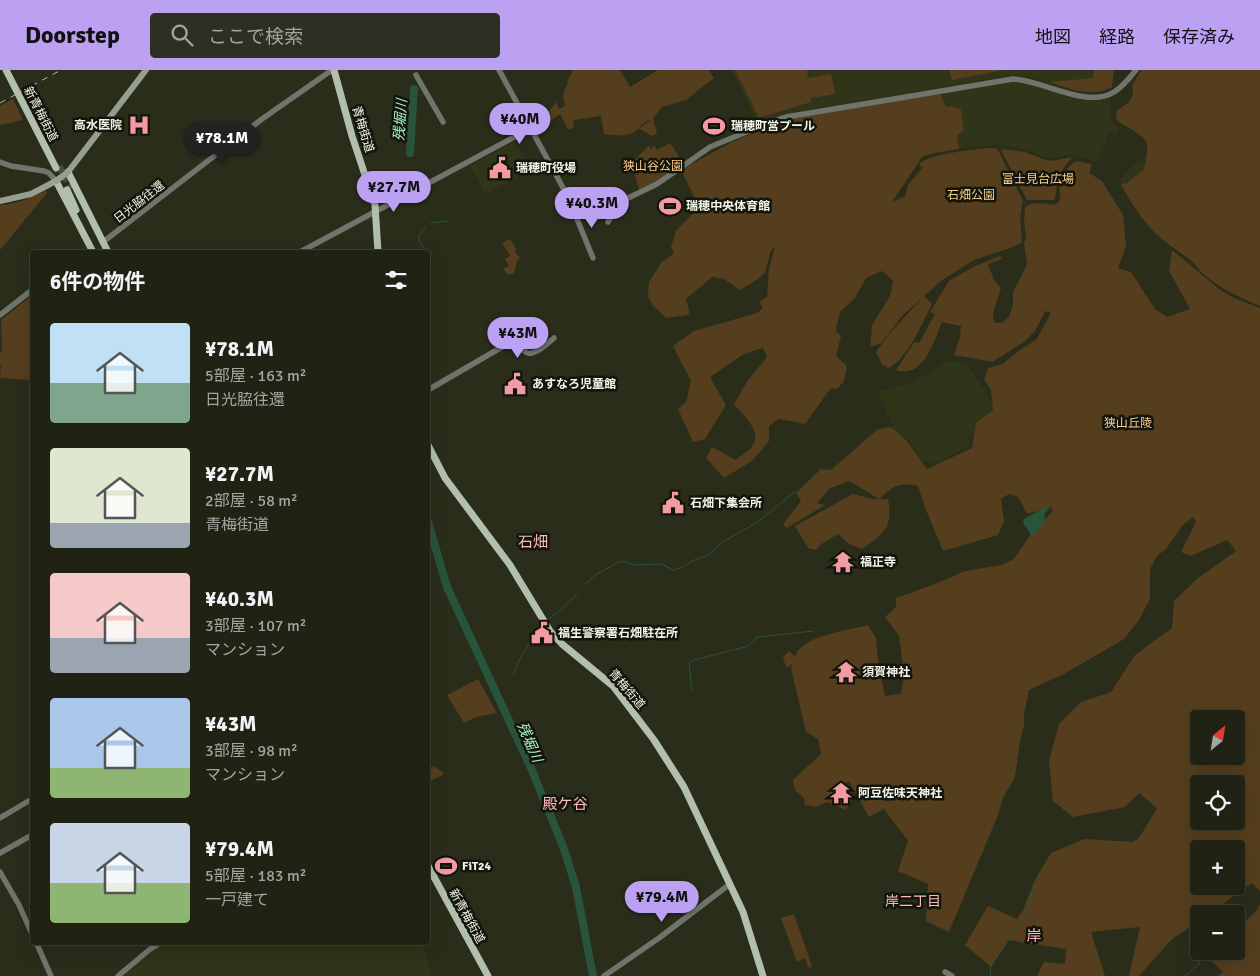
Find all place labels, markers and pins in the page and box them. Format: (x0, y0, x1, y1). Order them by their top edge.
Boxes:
pin: ¥40M (490, 102, 550, 145)
hospital icon: 高水医院 (126, 112, 152, 138)
sports icon: 瑞穂町営プール (701, 113, 727, 139)
place label: 高水医院 (74, 118, 122, 133)
place label: 瑞穂町営プール (731, 119, 815, 134)
pin: ¥78.1M (181, 122, 263, 164)
public building icon: 瑞穂町役場 (487, 155, 513, 181)
place label: 瑞穂町役場 (516, 161, 576, 176)
pin: ¥27.7M (353, 170, 435, 213)
pin: ¥40.3M (551, 186, 633, 229)
sports icon: 瑞穂中央体育館 (657, 193, 683, 219)
place label: 瑞穂中央体育館 (686, 199, 770, 214)
pin: ¥43M (488, 316, 548, 359)
public building icon: あすなろ児童館 (502, 371, 528, 397)
place label: あすなろ児童館 (532, 377, 616, 392)
public building icon: 石畑下集会所 (660, 490, 686, 516)
place label: 石畑下集会所 (690, 496, 762, 511)
temple icon: 福正寺 (830, 549, 856, 575)
place label: 福正寺 (860, 555, 896, 570)
public building icon: 福生警察署石畑駐在所 (529, 620, 555, 646)
place label: 福生警察署石畑駐在所 (558, 626, 678, 641)
temple icon: 須賀神社 (833, 659, 859, 685)
place label: 須賀神社 (862, 665, 910, 680)
temple icon: 阿豆佐味天神社 (828, 780, 854, 806)
place label: 阿豆佐味天神社 (858, 786, 942, 801)
sports icon: FiT24 (433, 853, 459, 879)
place label: FiT24 (462, 859, 492, 874)
pin: ¥79.4M (621, 880, 703, 923)

